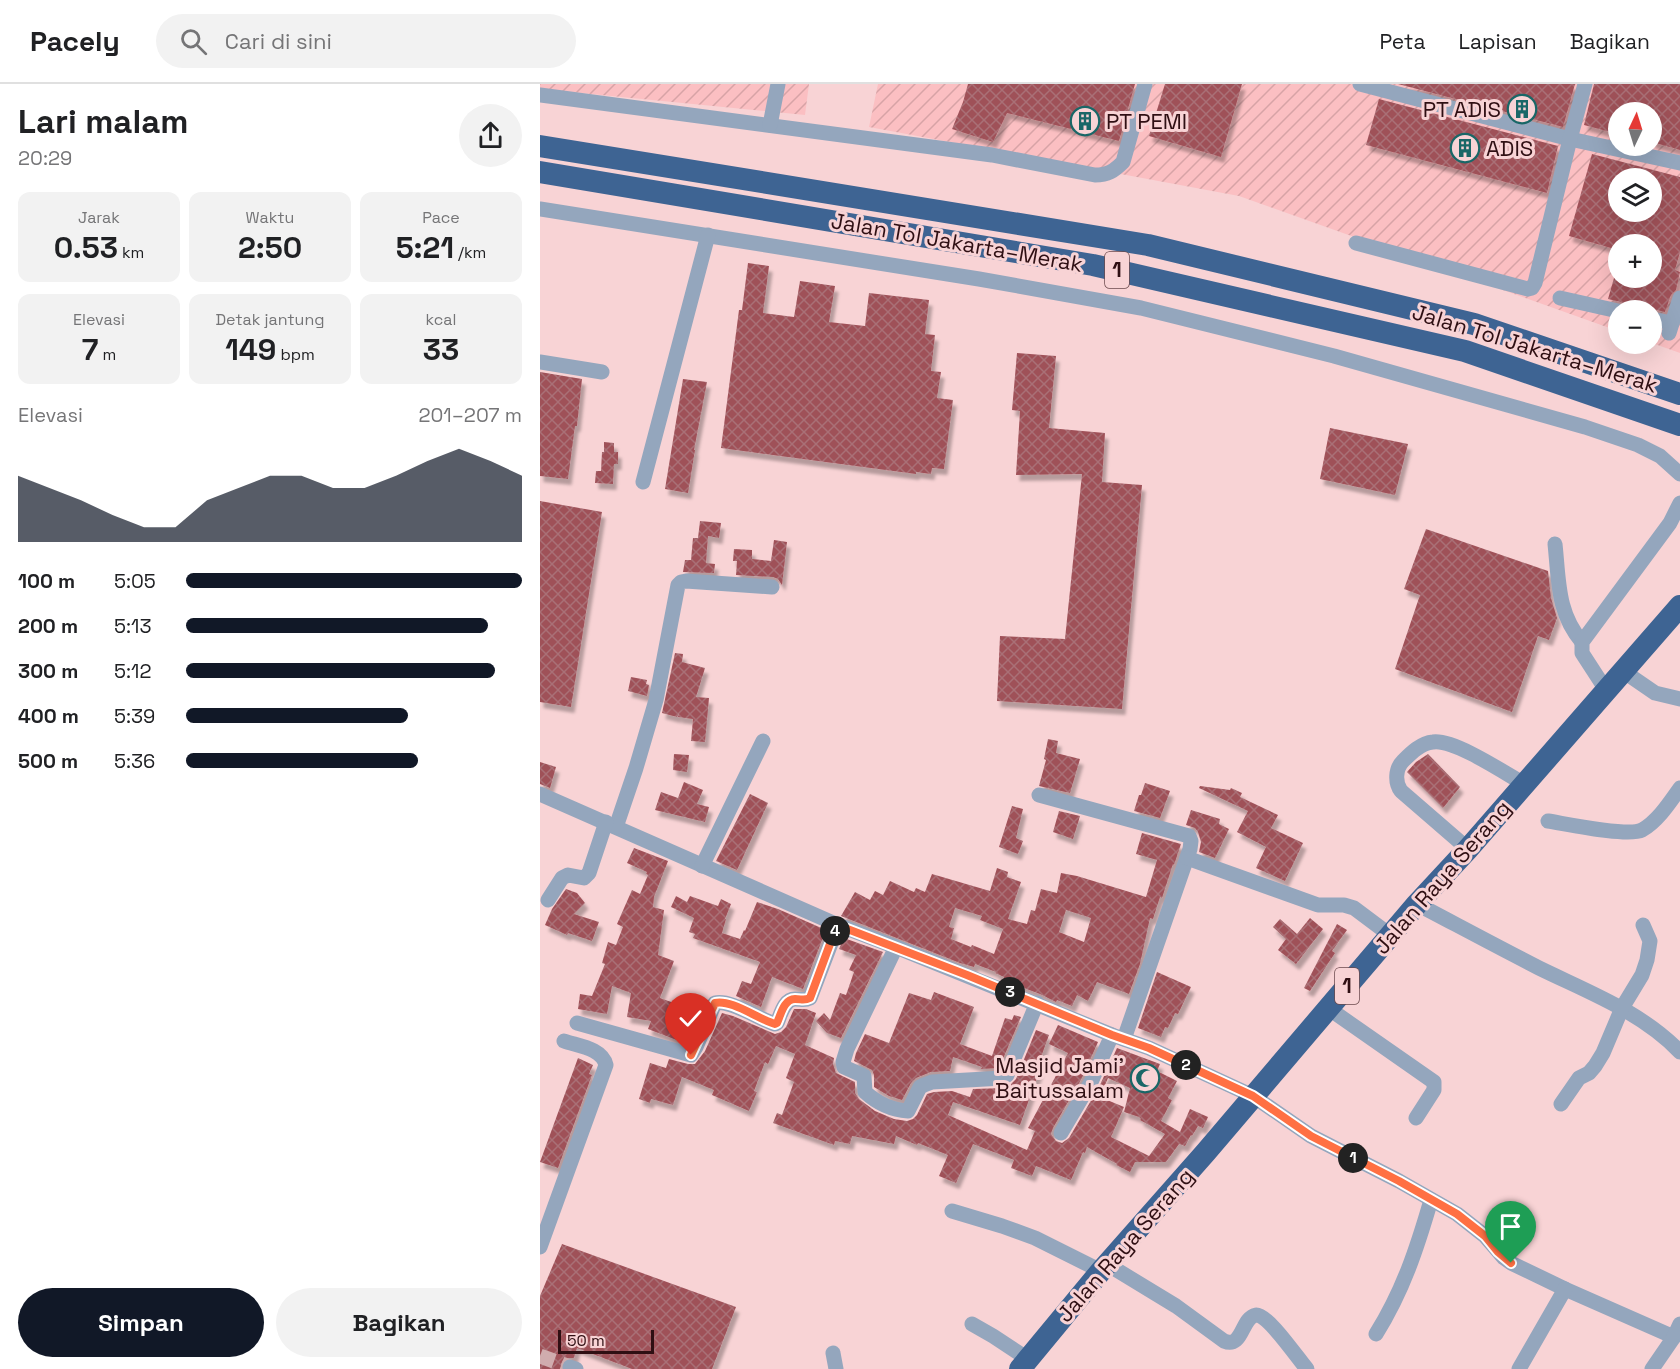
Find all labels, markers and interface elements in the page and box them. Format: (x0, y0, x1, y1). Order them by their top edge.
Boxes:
search box (156, 14, 576, 68)
text: Pacely (30, 23, 120, 59)
icon: search (177, 25, 210, 58)
text: Cari di sini (225, 27, 332, 55)
text: Peta (1380, 28, 1426, 55)
text: Lapisan (1459, 28, 1537, 55)
text: Bagikan (1570, 28, 1650, 55)
building icon: PT ADIS (1506, 93, 1538, 125)
place label: PT ADIS (1423, 95, 1501, 123)
text: Lari malam (18, 101, 188, 143)
north arrow (1608, 102, 1662, 156)
map controls (1608, 102, 1662, 354)
button: share (459, 104, 522, 167)
building icon: PT PEMI (1069, 105, 1101, 137)
place label: PT PEMI (1106, 107, 1187, 135)
building icon: ADIS (1449, 132, 1481, 164)
place label: ADIS (1486, 134, 1533, 162)
text: 20:29 (18, 145, 72, 171)
button: layers (1608, 168, 1662, 222)
street label: Jalan Tol Jakarta–Merak (829, 206, 1085, 278)
text: Jarak (78, 207, 120, 228)
text: Waktu (246, 207, 294, 228)
text: Pace (422, 207, 460, 228)
text: 0.53 (54, 228, 118, 267)
text: 2:50 (238, 228, 302, 267)
text: 5:21 (396, 228, 454, 267)
button: + (1608, 234, 1662, 288)
text: km (118, 242, 144, 263)
text: /km (454, 242, 486, 263)
road number: 1 (1105, 252, 1129, 288)
street label: Jalan Tol Jakarta–Merak (1409, 297, 1661, 399)
button: − (1608, 300, 1662, 354)
text: Elevasi (73, 309, 125, 330)
text: Detak jantung (216, 309, 324, 330)
text: kcal (426, 309, 456, 330)
text: 7 (82, 330, 98, 369)
text: 149 (225, 330, 276, 369)
text: 33 (423, 330, 459, 369)
text: m (98, 344, 116, 365)
text: bpm (276, 344, 315, 365)
text: Elevasi (18, 402, 83, 428)
text: 201–207 m (418, 402, 522, 428)
text: 100 m (18, 568, 75, 594)
text: 5:05 (114, 568, 156, 594)
text: 200 m (18, 613, 78, 639)
text: 5:13 (114, 613, 151, 639)
text: 300 m (18, 658, 78, 684)
text: 5:12 (114, 658, 151, 684)
text: 400 m (18, 703, 79, 729)
text: 5:39 (114, 703, 155, 729)
text: 500 m (18, 748, 78, 774)
text: 5:36 (114, 748, 155, 774)
street label: Jalan Raya Serang (1367, 794, 1517, 960)
pin: 4 (820, 916, 850, 946)
text: 4 (830, 920, 840, 941)
road number: 1 (1335, 968, 1359, 1004)
pin: 3 (995, 977, 1025, 1007)
text: 3 (1005, 981, 1015, 1002)
pin (665, 993, 716, 1055)
icon: check (674, 1002, 707, 1035)
pin: 2 (1171, 1050, 1201, 1080)
place label: Masjid Jami' Baitussalam (995, 1051, 1124, 1104)
text: 2 (1181, 1054, 1191, 1075)
mosque icon: Masjid Jami' Baitussalam (1129, 1062, 1161, 1094)
pin: 1 (1338, 1143, 1368, 1173)
text: 1 (1349, 1147, 1357, 1168)
street label: Jalan Raya Serang (1050, 1162, 1200, 1328)
pin (1485, 1201, 1536, 1263)
icon: arrive (1494, 1210, 1527, 1243)
button: Simpan (18, 1288, 264, 1357)
button: Bagikan (276, 1288, 522, 1357)
scale bar (558, 1327, 654, 1354)
text: 50 m (567, 1330, 605, 1351)

